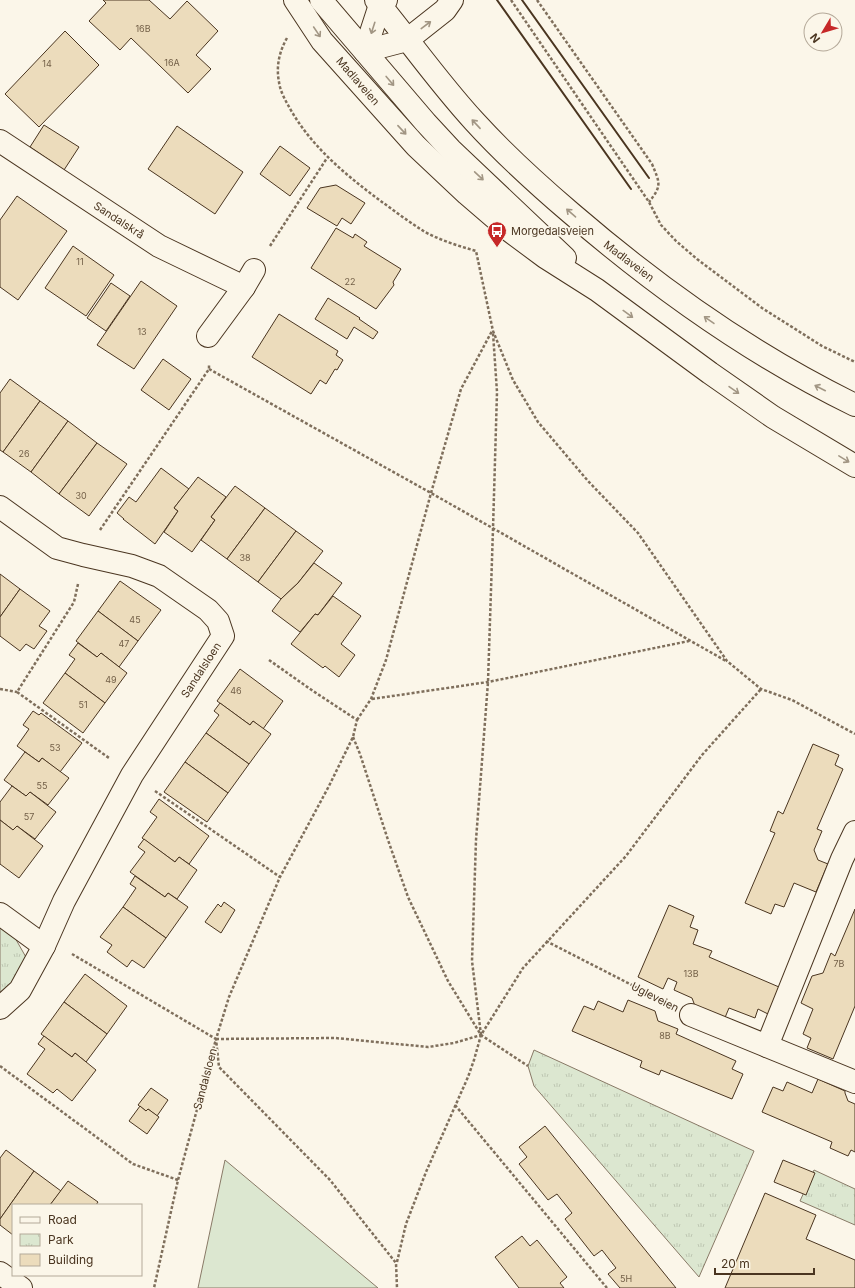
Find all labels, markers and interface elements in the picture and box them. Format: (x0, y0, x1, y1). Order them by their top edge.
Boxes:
north arrow (803, 12, 843, 52)
one-way arrow (369, 21, 376, 34)
one-way arrow (420, 21, 431, 29)
house number: 16B (135, 23, 151, 34)
one-way arrow (313, 26, 321, 37)
text: N (807, 31, 823, 46)
street label: Madlaveien (333, 54, 383, 108)
house number: 16A (164, 57, 180, 68)
house number: 14 (42, 58, 52, 69)
one-way arrow (386, 75, 395, 86)
one-way arrow (472, 119, 481, 129)
one-way arrow (397, 125, 407, 135)
one-way arrow (474, 171, 484, 181)
street label: Sandalskrå (91, 198, 147, 242)
one-way arrow (565, 208, 576, 217)
bus stop icon: Morgedalsveien (486, 220, 508, 248)
place label: Morgedalsveien (511, 224, 594, 238)
street label: Madlaveien (601, 238, 657, 284)
house number: 11 (76, 256, 84, 267)
house number: 22 (345, 276, 355, 287)
one-way arrow (622, 309, 633, 318)
one-way arrow (704, 316, 715, 324)
house number: 13 (137, 326, 147, 337)
one-way arrow (814, 384, 826, 391)
one-way arrow (728, 386, 739, 394)
house number: 26 (18, 448, 30, 459)
one-way arrow (837, 455, 849, 463)
house number: 30 (75, 490, 87, 501)
house number: 38 (239, 552, 251, 563)
house number: 45 (129, 614, 141, 625)
house number: 47 (119, 638, 129, 649)
street label: Sandalsloen (178, 640, 224, 700)
house number: 49 (105, 674, 117, 685)
house number: 46 (230, 685, 242, 696)
house number: 51 (78, 699, 88, 710)
house number: 53 (49, 742, 61, 753)
house number: 55 (37, 780, 47, 791)
house number: 57 (24, 811, 34, 822)
house number: 7B (834, 958, 845, 969)
house number: 13B (683, 968, 699, 979)
street label: Ugleveien (629, 979, 681, 1015)
house number: 8B (659, 1030, 671, 1041)
street label: Sandalsloen (190, 1047, 220, 1111)
legend (12, 1204, 142, 1276)
text: Road (48, 1212, 77, 1227)
text: Park (48, 1232, 74, 1247)
scale bar (715, 1250, 814, 1276)
text: Building (48, 1252, 93, 1267)
text: 20 m (721, 1256, 750, 1271)
house number: 5H (620, 1273, 632, 1284)

